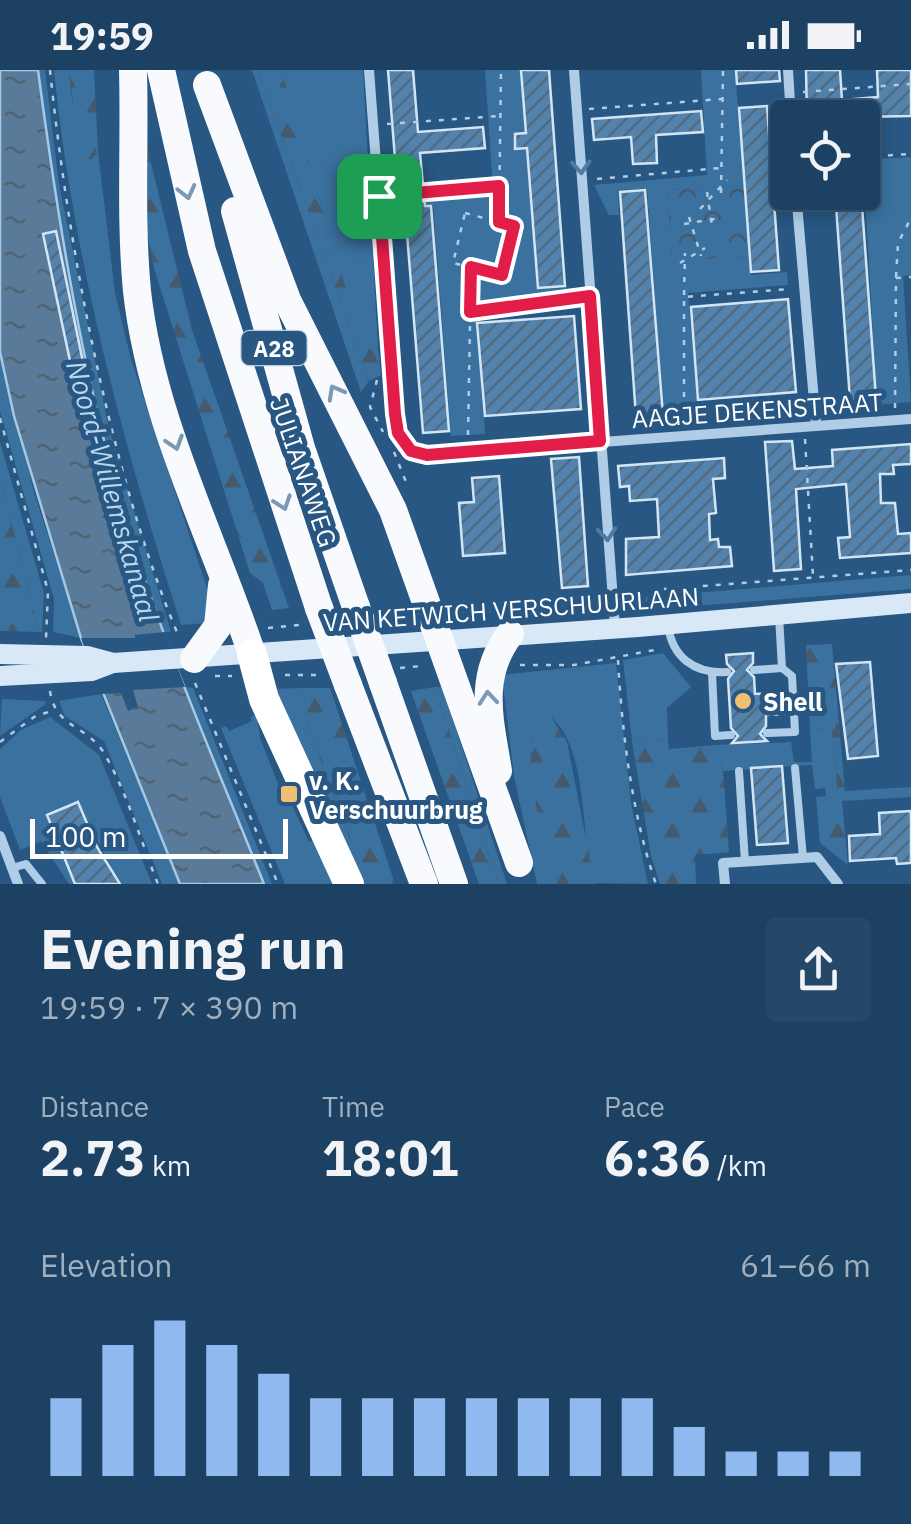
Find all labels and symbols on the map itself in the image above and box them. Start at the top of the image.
pin [337,154,422,239]
one-way arrow [570,160,591,176]
one-way arrow [175,183,196,200]
road number: A28 [242,331,306,365]
water label: Noord-Willemskanaal [58,356,168,627]
one-way arrow [327,385,347,403]
street label: AAGJE DEKENSTRAAT [630,385,884,435]
street label: JULIANAWEG [263,393,345,551]
one-way arrow [163,434,183,451]
one-way arrow [271,493,292,510]
one-way arrow [596,527,618,543]
street label: VAN KETWICH VERSCHUURLAAN [322,579,700,639]
place label: Shell [763,685,823,718]
one-way arrow [478,690,500,706]
marker: Shell [732,690,754,712]
place label: v. K. Verschuurbrug [309,764,483,826]
marker: v. K. Verschuurbrug [278,783,300,805]
scale bar [30,814,288,858]

